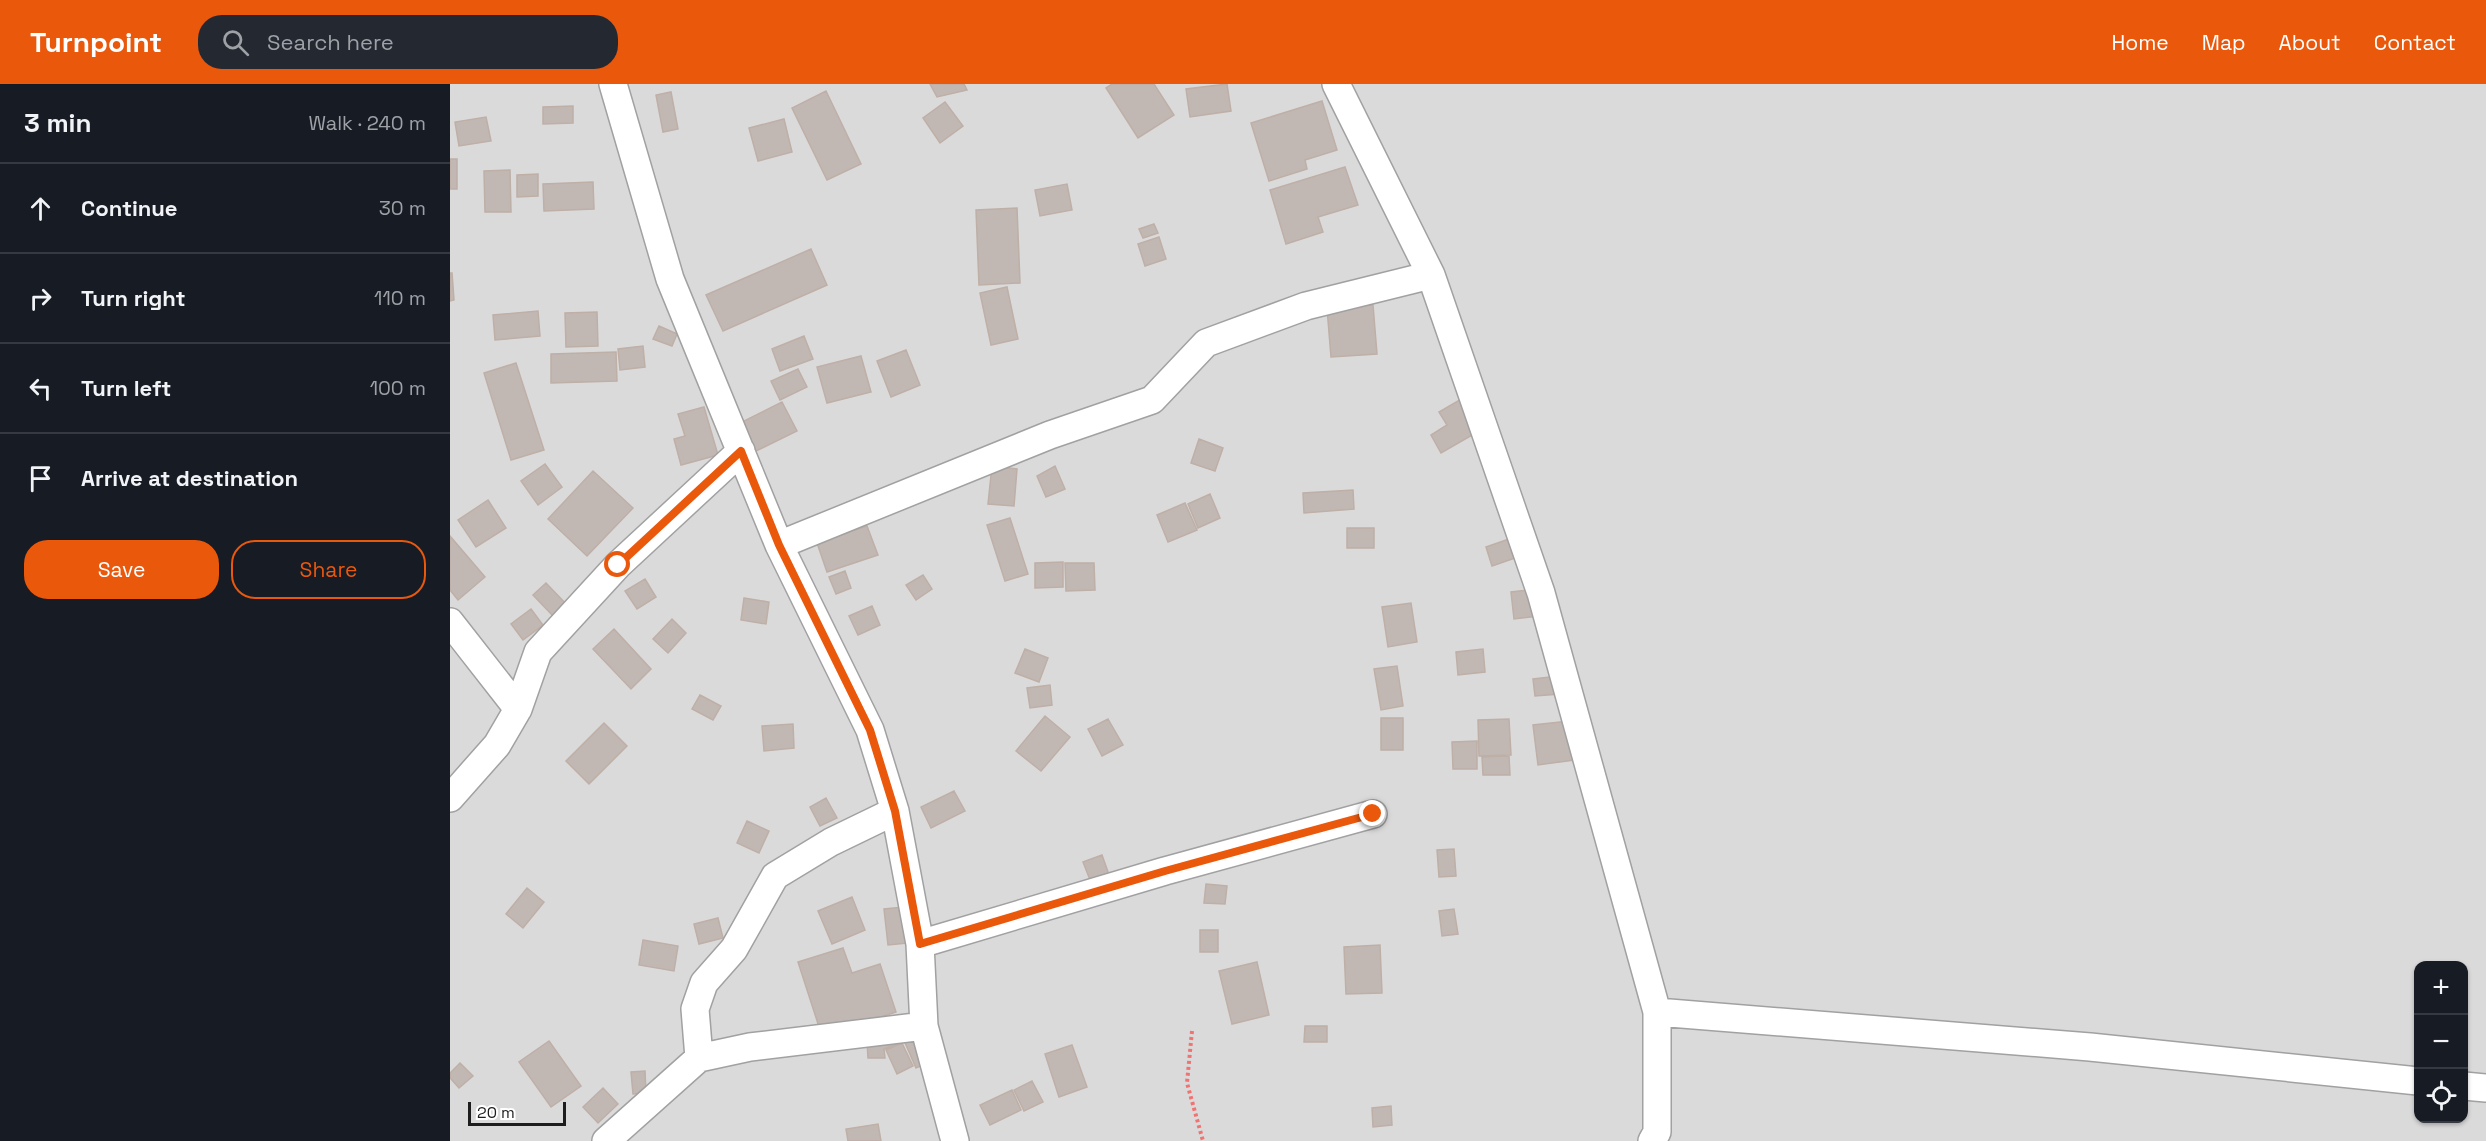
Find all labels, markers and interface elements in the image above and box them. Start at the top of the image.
search box [198,15,618,69]
text: Turnpoint [30,24,162,60]
icon: search [219,26,252,59]
text: Search here [267,28,394,56]
text: Home [2111,29,2169,56]
text: Map [2202,29,2246,56]
text: About [2279,29,2341,56]
text: Contact [2374,29,2456,56]
text: 3 min [24,106,92,140]
text: Walk · 240 m [308,110,426,136]
icon: ahead [24,192,57,225]
text: Continue [81,194,177,222]
text: 30 m [379,195,426,221]
icon: right [24,282,57,315]
text: Turn right [81,284,186,312]
text: 110 m [374,285,426,311]
icon: left [24,372,57,405]
text: Turn left [81,374,171,402]
text: 100 m [370,375,426,401]
icon: arrive [24,462,57,495]
text: Arrive at destination [81,464,298,492]
button: Save [24,540,219,599]
button: Share [231,540,426,599]
route start [604,551,630,577]
route end [1359,800,1385,826]
map controls [2414,961,2468,1123]
button: + [2414,961,2468,1015]
button: − [2414,1015,2468,1069]
button: locate [2414,1069,2468,1123]
scale bar [468,1099,566,1126]
text: 20 m [477,1102,515,1123]

